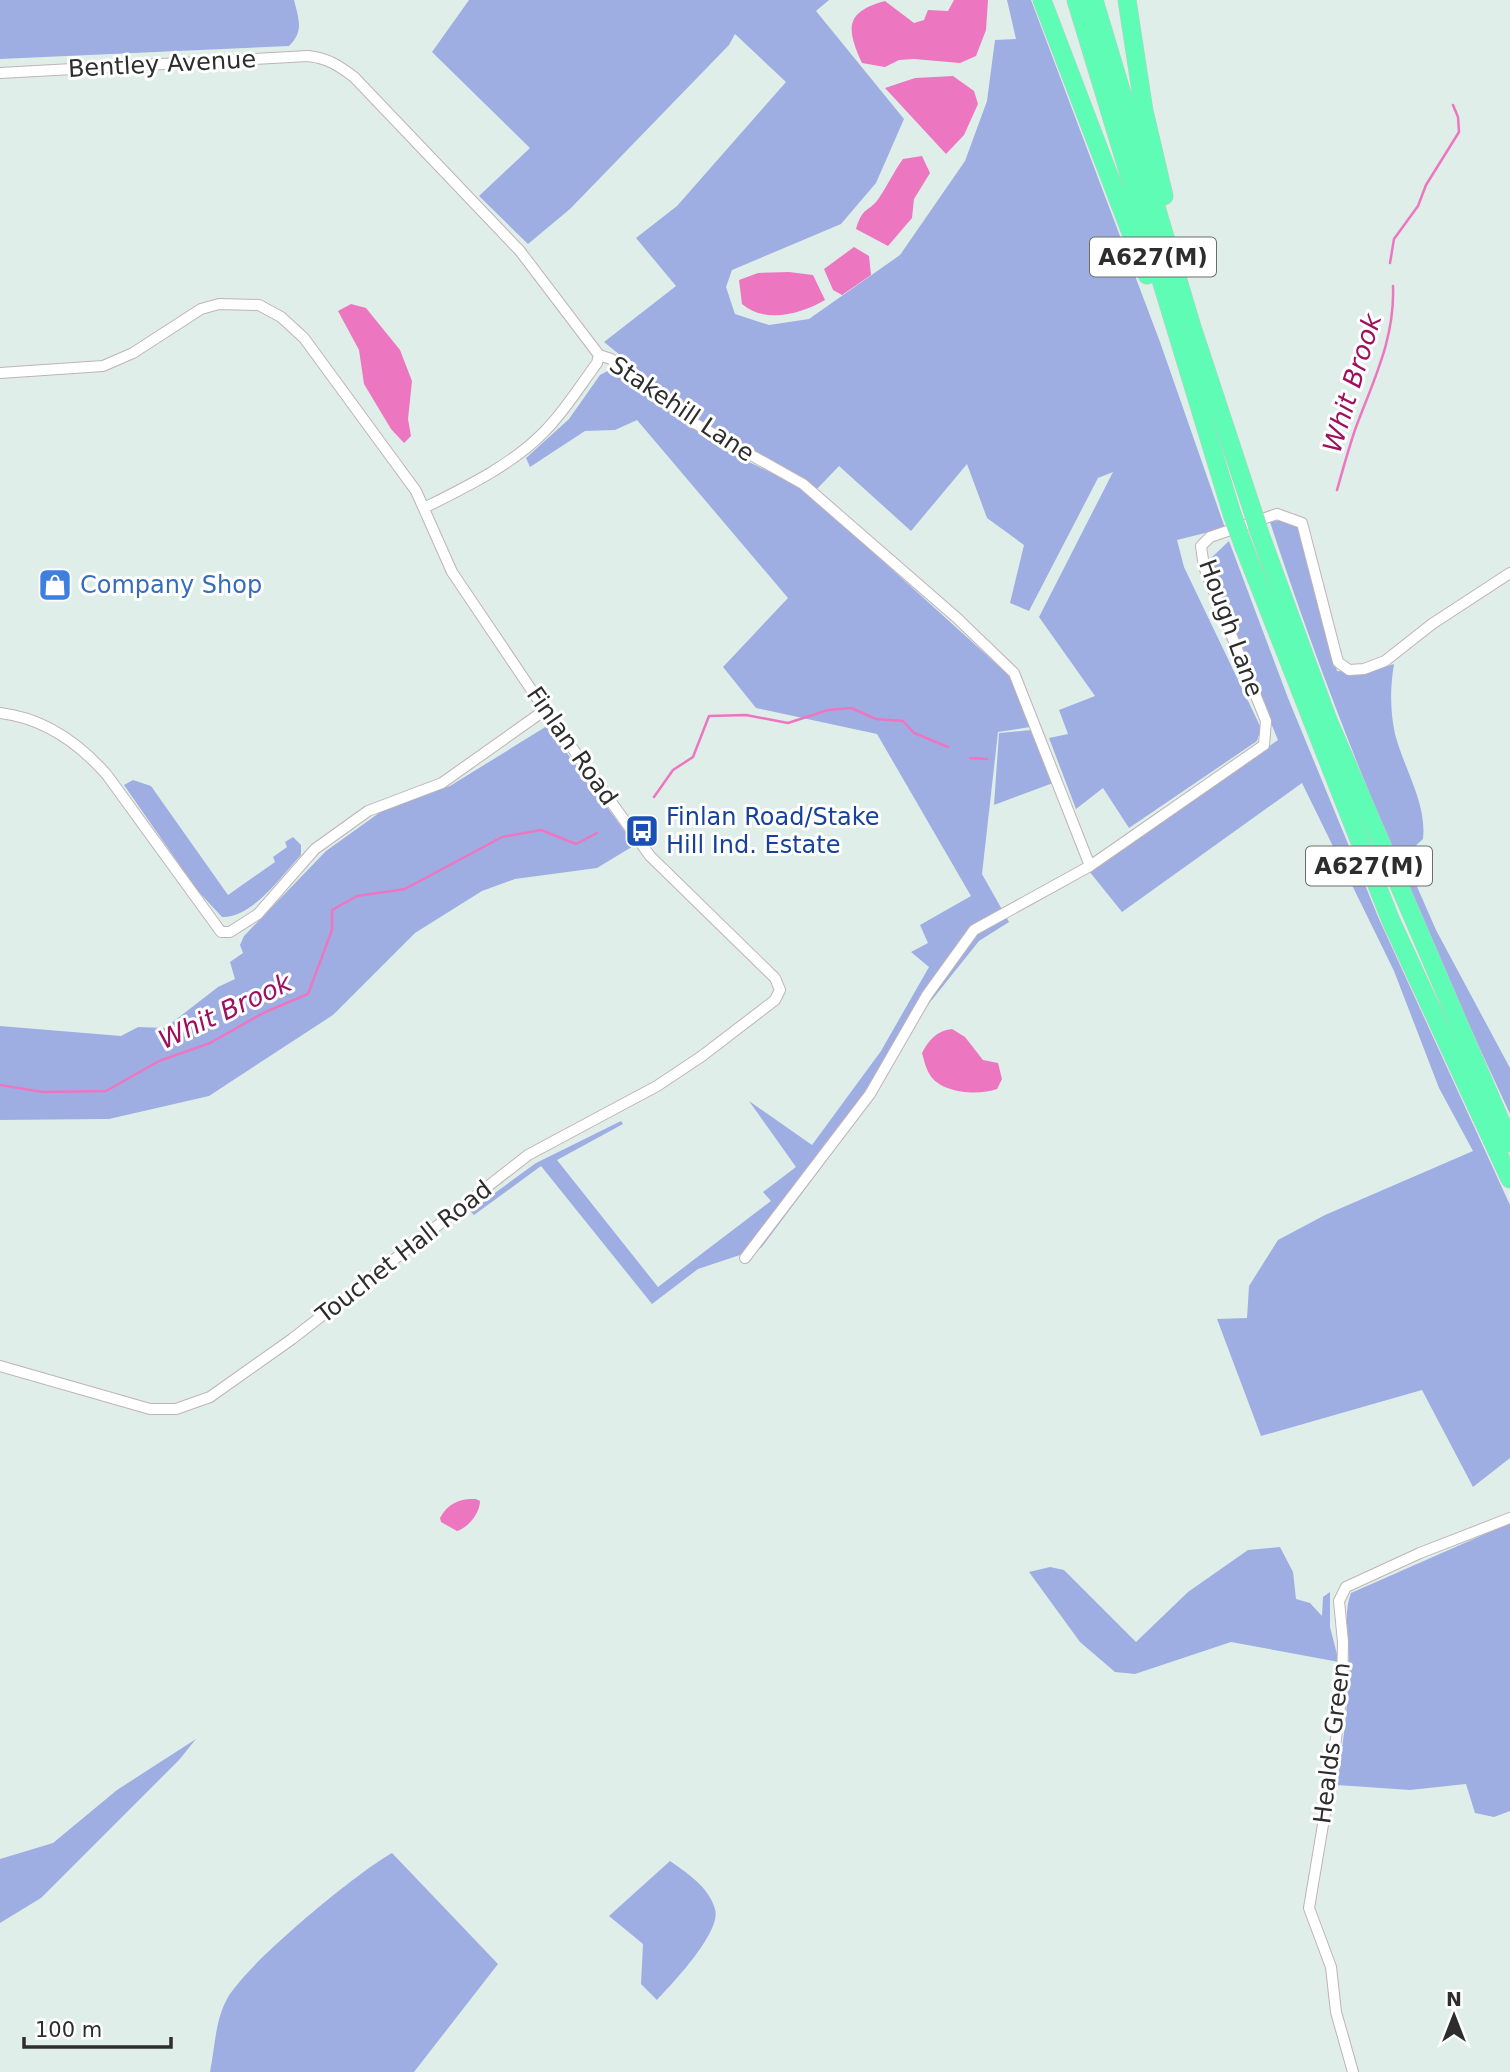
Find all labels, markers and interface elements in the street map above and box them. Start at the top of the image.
street label: Bentley Avenue [67,45,257,83]
road number: A627(M) [1090,238,1216,276]
water label: Whit Brook [1317,309,1388,456]
street label: Stakehill Lane [605,350,759,468]
street label: Hough Lane [1193,556,1269,700]
shop icon: Company Shop [36,566,74,604]
place label: Company Shop [80,571,262,599]
street label: Finlan Road [521,681,623,811]
place label: Finlan Road/Stake Hill Ind. Estate [666,803,880,859]
bus stop icon: Finlan Road/Stake Hill Ind. Estate [623,812,661,850]
road number: A627(M) [1306,846,1432,886]
water label: Whit Brook [154,967,297,1055]
street label: Touchet Hall Road [310,1175,497,1330]
street label: Healds Green [1308,1661,1356,1825]
north arrow [1419,1981,1489,2051]
text: N [1446,1988,1462,2010]
scale bar [24,2006,172,2050]
text: 100 m [35,2018,102,2042]

